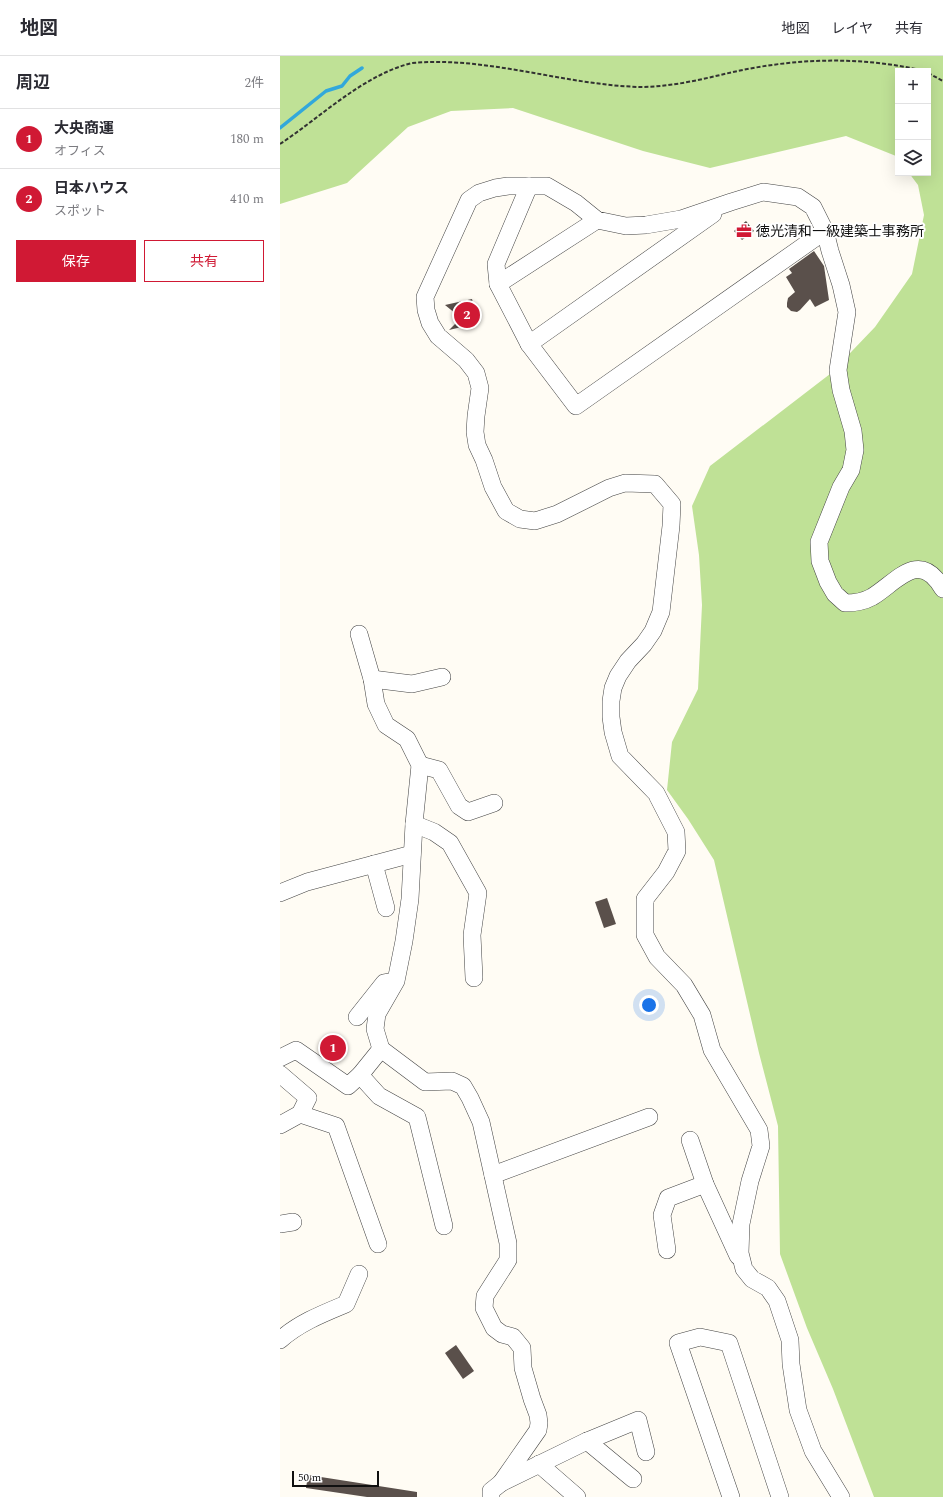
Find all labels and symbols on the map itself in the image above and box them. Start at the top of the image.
place label: 徳光清和一級建築士事務所 [756,221,924,242]
office icon: 徳光清和一級建築士事務所 [735,222,753,240]
pin: 2 [454,300,480,330]
your location [639,995,659,1015]
pin: 1 [320,1033,346,1063]
scale bar [292,1469,379,1488]

